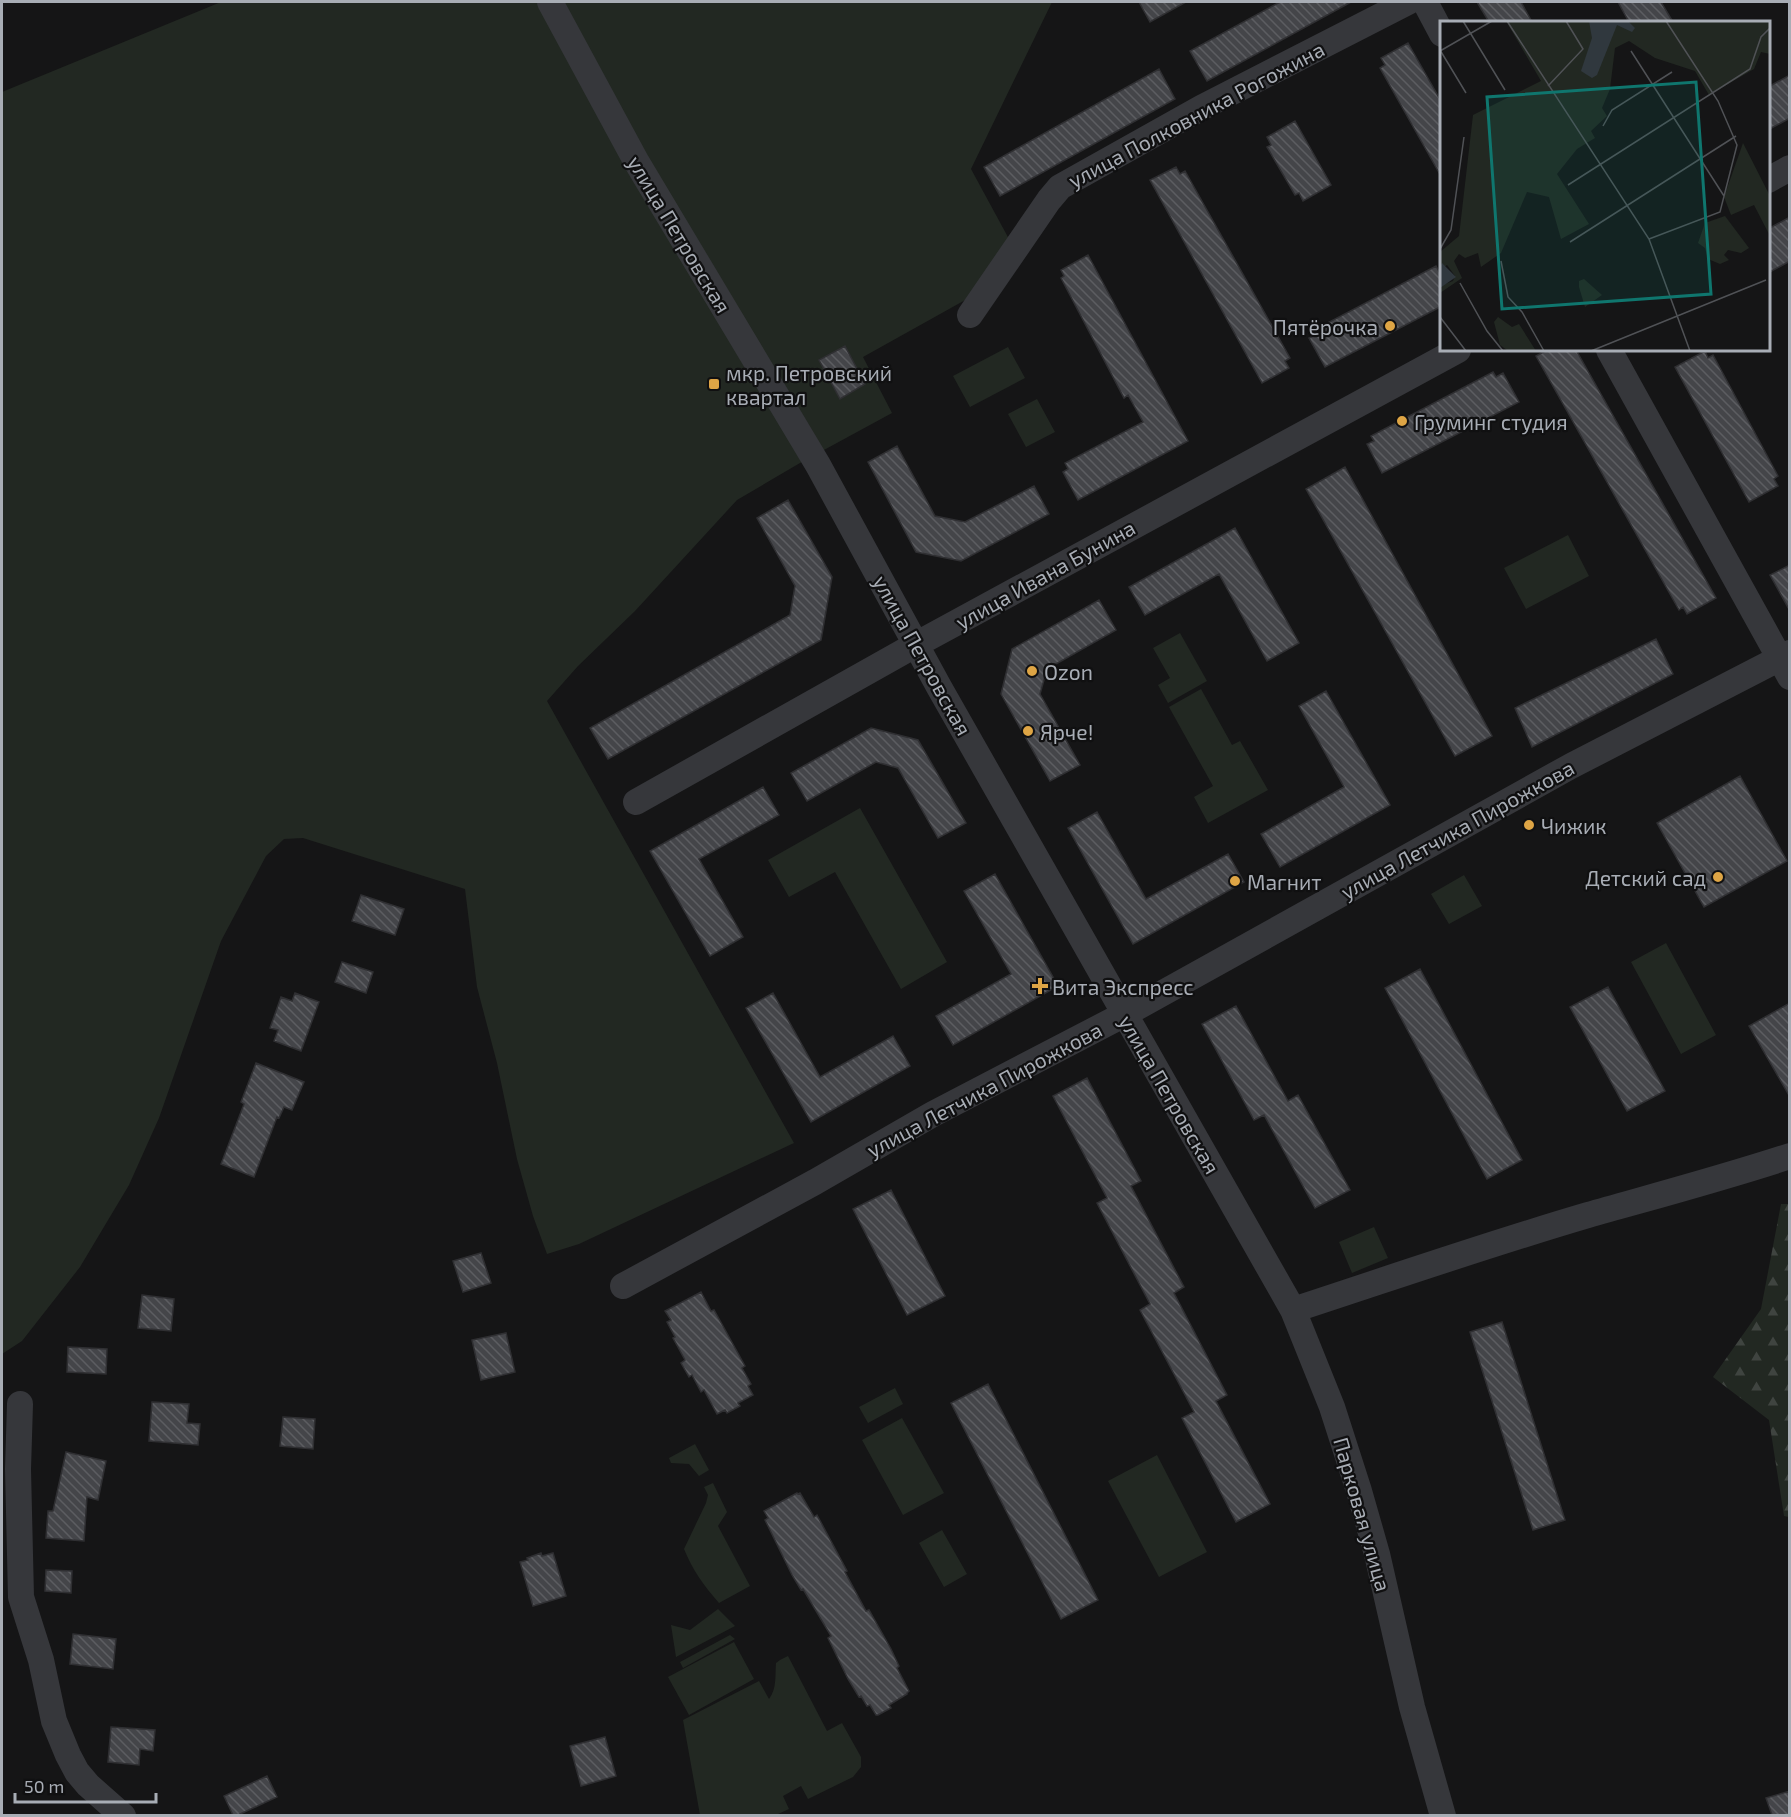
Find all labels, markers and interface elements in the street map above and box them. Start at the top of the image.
inset map [1440,21,1770,351]
street label: улица Полковника Рогожина [1064,36,1329,193]
street label: улица Петровская [622,151,737,318]
place label: Пятёрочка [1273,314,1378,339]
marker: Пятёрочка [1383,319,1397,333]
place label: мкр. Петровский квартал [726,360,892,409]
marker: мкр. Петровский квартал [707,377,721,391]
place label: Груминг студия [1414,409,1568,435]
marker: Груминг студия [1395,414,1409,428]
street label: улица Ивана Бунина [951,514,1140,635]
street label: улица Петровская [868,571,977,740]
place label: Ozon [1044,659,1093,684]
marker: Ozon [1025,664,1039,678]
place label: Ярче! [1040,719,1093,744]
marker: Ярче! [1021,724,1035,738]
street label: улица Летчика Пирожкова [1336,754,1578,905]
place label: Чижик [1541,813,1607,838]
marker: Чижик [1522,818,1536,832]
place label: Детский сад [1585,865,1706,890]
place label: Магнит [1247,869,1322,894]
marker: Детский сад [1711,870,1725,884]
marker: Магнит [1228,874,1242,888]
place label: Вита Экспресс [1052,974,1194,999]
marker: Вита Экспресс [1033,979,1047,993]
street label: улица Петровская [1114,1010,1226,1178]
street label: улица Летчика Пирожкова [862,1016,1106,1163]
street label: Парковая улица [1328,1434,1397,1594]
scale bar [15,1766,156,1804]
text: 50 m [24,1775,64,1797]

